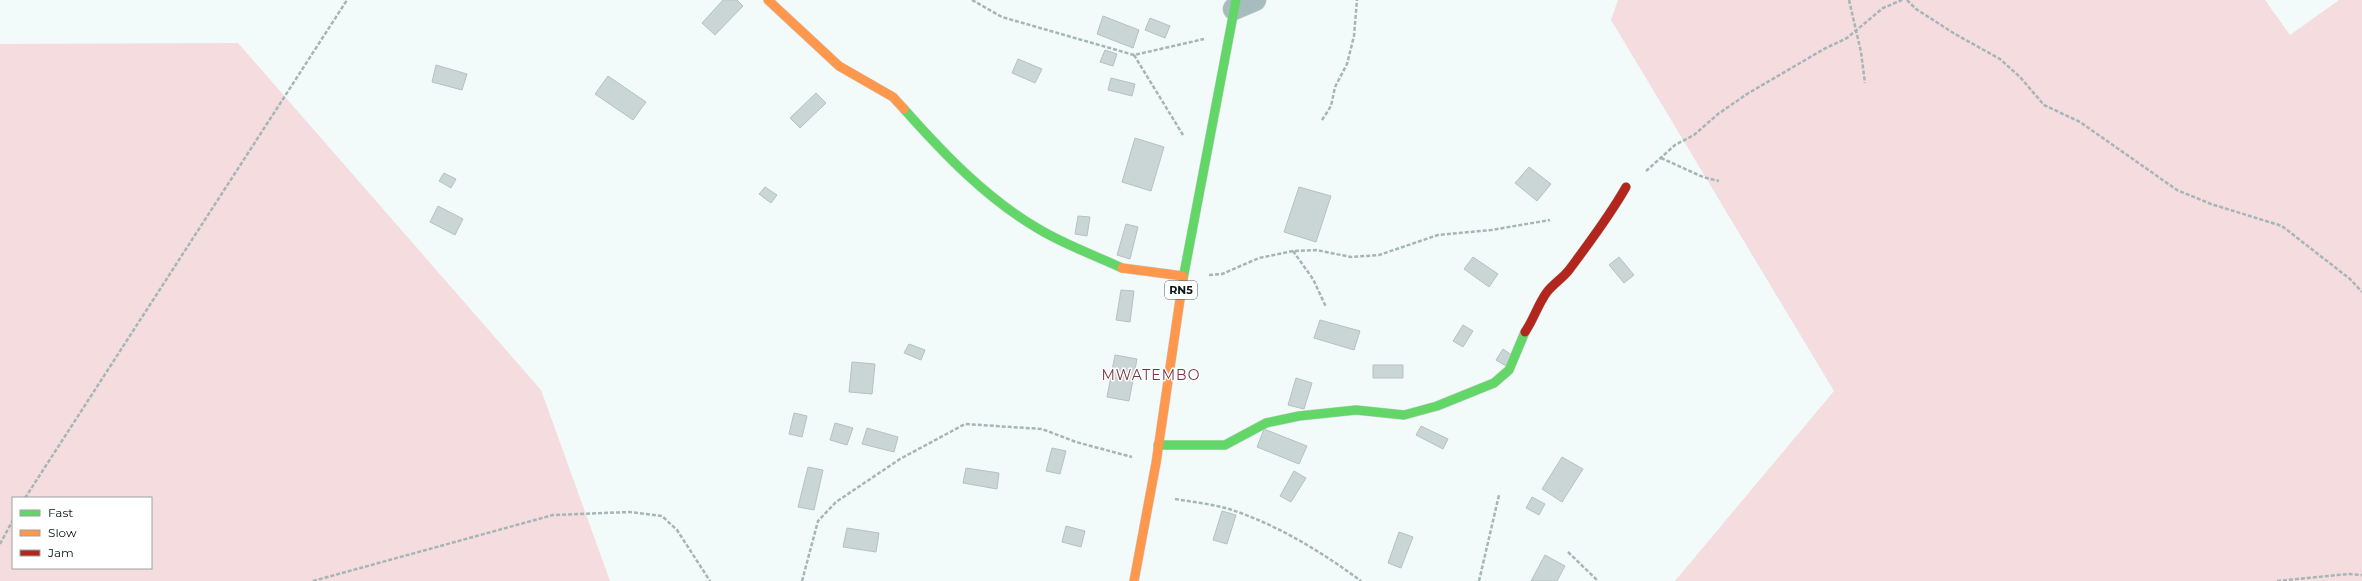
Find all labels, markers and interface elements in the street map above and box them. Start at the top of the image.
road number: RN5 [1165,281,1197,299]
district label: MWATEMBO [1102,366,1200,384]
legend [12,497,152,569]
text: Fast [48,505,73,520]
text: Slow [48,525,77,540]
text: Jam [47,545,74,560]

